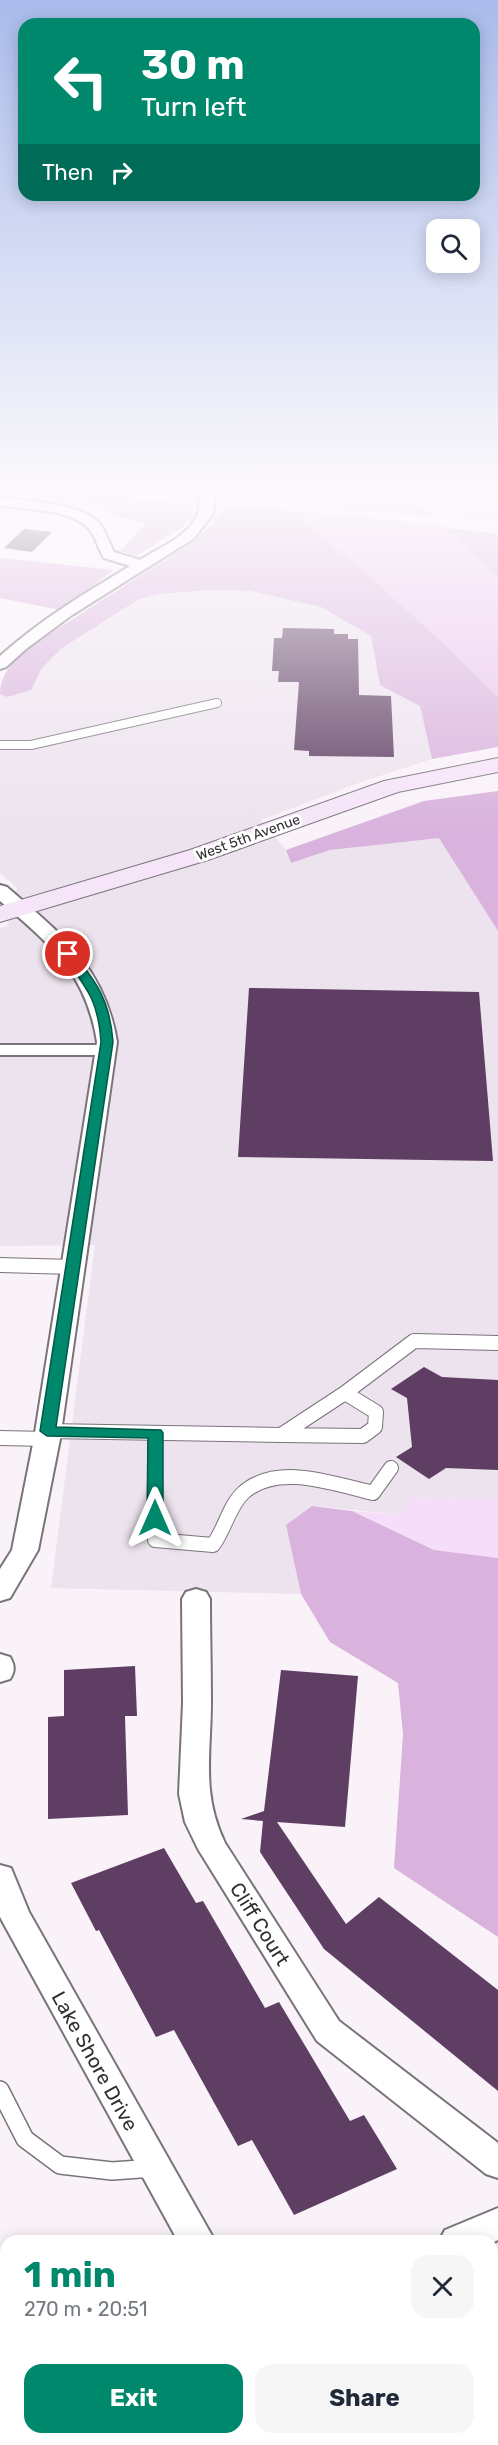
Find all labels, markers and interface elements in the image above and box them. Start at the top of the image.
text: 30 m [141,40,245,90]
icon: left [42,42,120,120]
text: Turn left [141,91,246,123]
icon: right [105,156,138,189]
text: Then [42,159,93,186]
map controls [426,219,480,273]
button: search [426,219,480,273]
street label: West 5th Avenue [194,811,303,864]
pin [42,928,93,979]
icon: arrive [51,937,84,970]
position arrow [123,1486,187,1550]
street label: Cliff Court [225,1878,295,1970]
street label: Lake Shore Drive [47,1987,143,2135]
text: 1 min [24,2253,116,2296]
button: close [411,2255,474,2318]
text: 270 m · 20:51 [24,2297,147,2321]
button: Exit [24,2364,243,2433]
button: Share [255,2364,474,2433]

